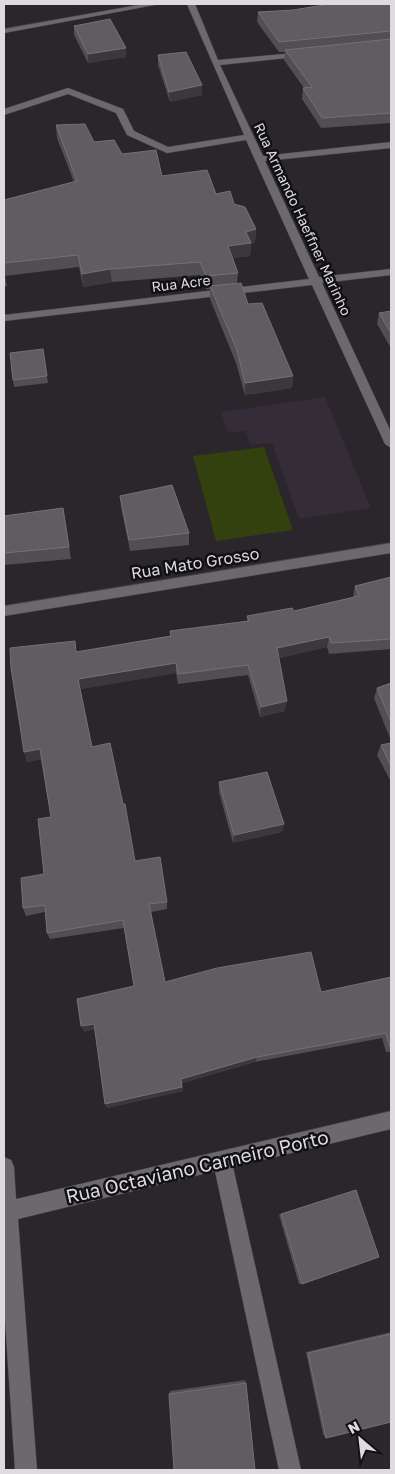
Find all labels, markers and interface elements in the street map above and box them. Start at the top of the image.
street label: Rua Armando Haeffner Marinho [251,120,355,318]
street label: Rua Acre [150,271,212,295]
street label: Rua Mato Grosso [130,543,260,583]
street label: Rua Octaviano Carneiro Porto [63,1125,331,1207]
north arrow [335,1414,385,1464]
text: N [345,1417,362,1437]

